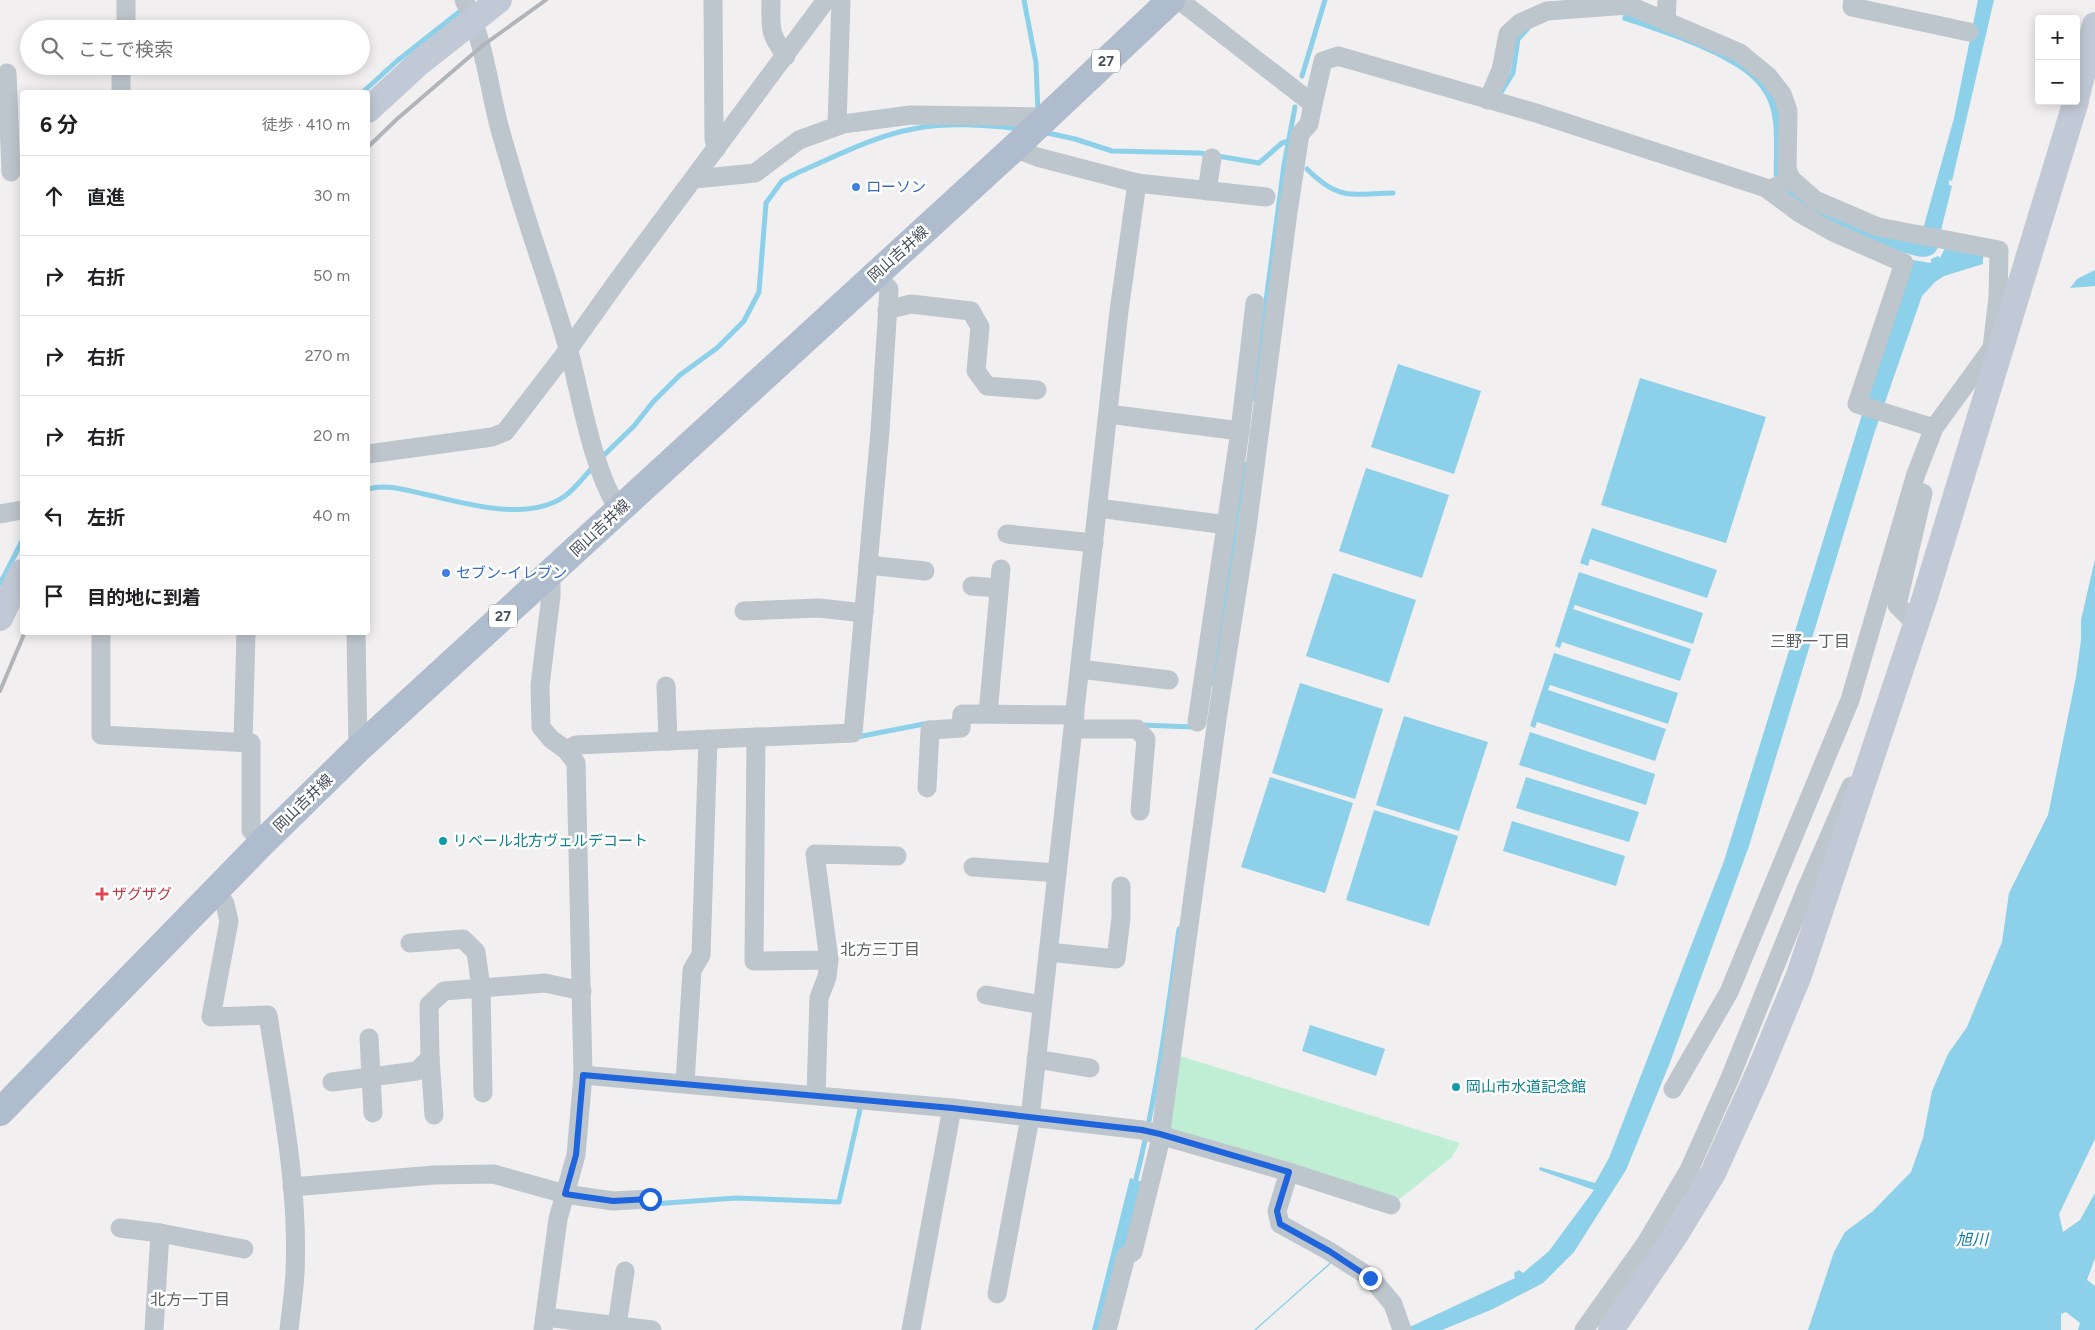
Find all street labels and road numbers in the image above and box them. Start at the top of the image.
road number: 27 [1092,49,1120,72]
street label: 岡山吉井線 [864,222,932,286]
street label: 岡山吉井線 [566,496,634,560]
road number: 27 [489,604,517,628]
street label: 岡山吉井線 [270,770,336,836]

